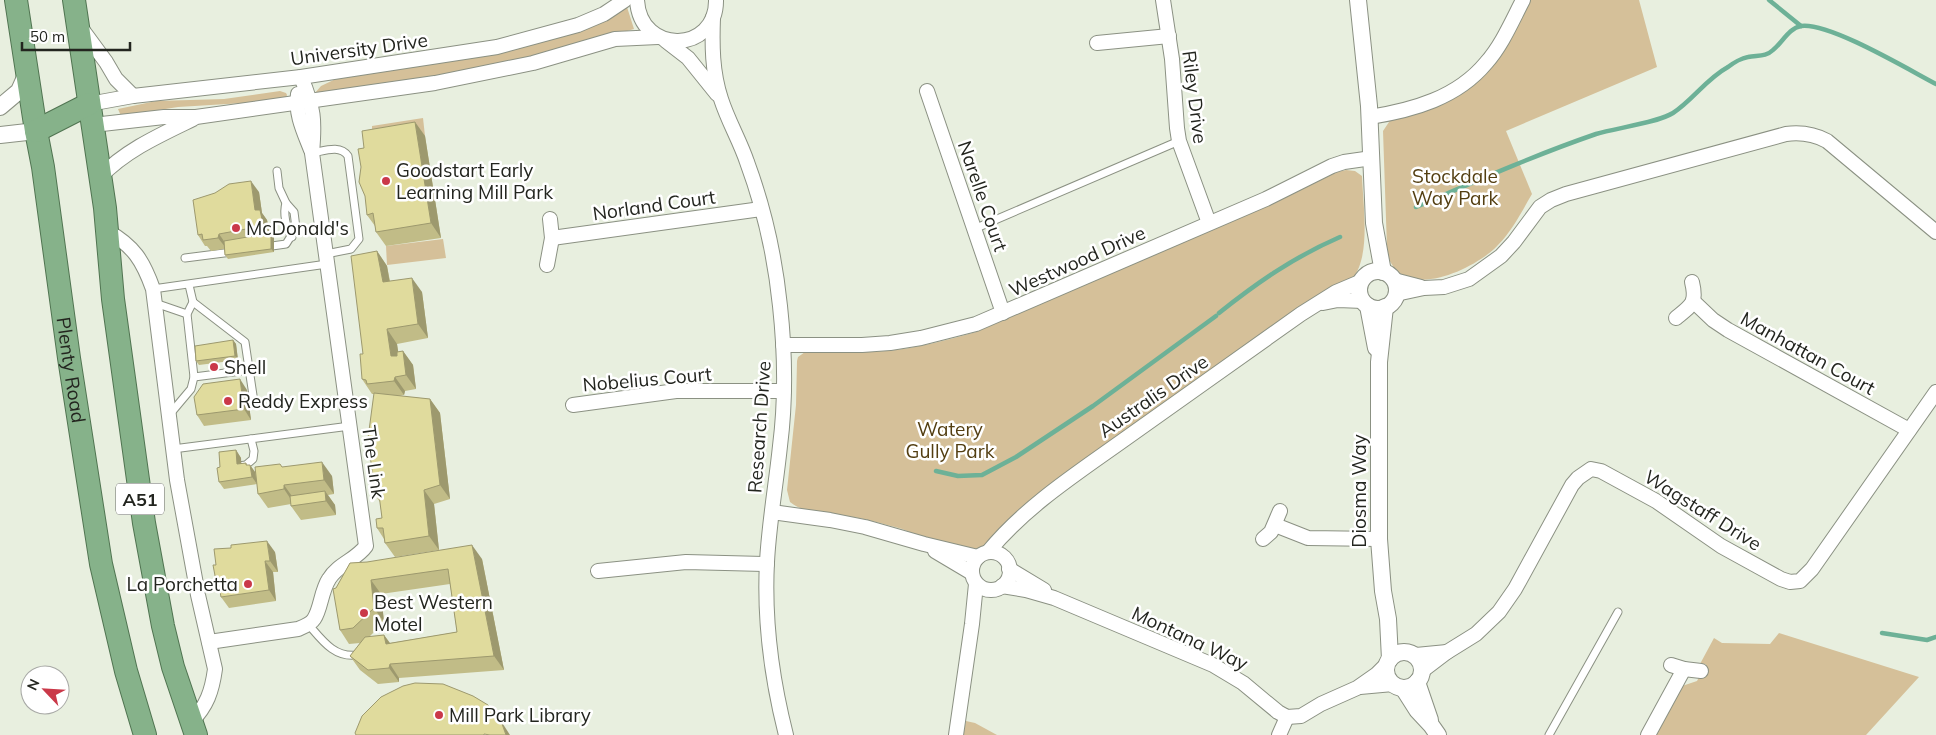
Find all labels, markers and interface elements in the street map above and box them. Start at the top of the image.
scale bar [22,20,130,52]
text: 50 m [30,27,65,46]
street label: University Drive [289,27,429,71]
street label: Riley Drive [1177,49,1213,145]
street label: Narelle Court [953,138,1013,255]
place label: Goodstart Early Learning Mill Park [396,158,553,204]
park label: Stockdale Way Park [1412,164,1498,210]
marker: Goodstart Early Learning Mill Park [380,175,392,187]
street label: Norland Court [591,184,717,225]
place label: McDonald's [246,216,349,240]
street label: Westwood Drive [1005,220,1149,302]
marker: McDonald's [230,222,242,234]
street label: Manhattan Court [1737,306,1880,400]
street label: Plenty Road [52,315,91,425]
street label: Australis Drive [1094,349,1212,443]
place label: Shell [224,355,266,379]
street label: Research Drive [742,360,776,494]
marker: Shell [208,361,220,373]
street label: Nobelius Court [582,361,713,397]
place label: Reddy Express [238,389,368,413]
marker: Reddy Express [222,395,234,407]
park label: Watery Gully Park [906,417,995,463]
street label: The Link [357,424,391,500]
street label: Diosma Way [1347,434,1371,548]
street label: Wagstaff Drive [1640,464,1766,556]
road number: A51 [116,484,164,514]
place label: La Porchetta [126,572,238,596]
marker: La Porchetta [242,578,254,590]
place label: Best Western Motel [374,590,493,636]
street label: Montana Way [1128,601,1252,675]
marker: Best Western Motel [358,607,370,619]
north arrow [20,665,70,715]
text: N [23,676,44,693]
place label: Mill Park Library [449,703,591,727]
marker: Mill Park Library [433,709,445,721]

